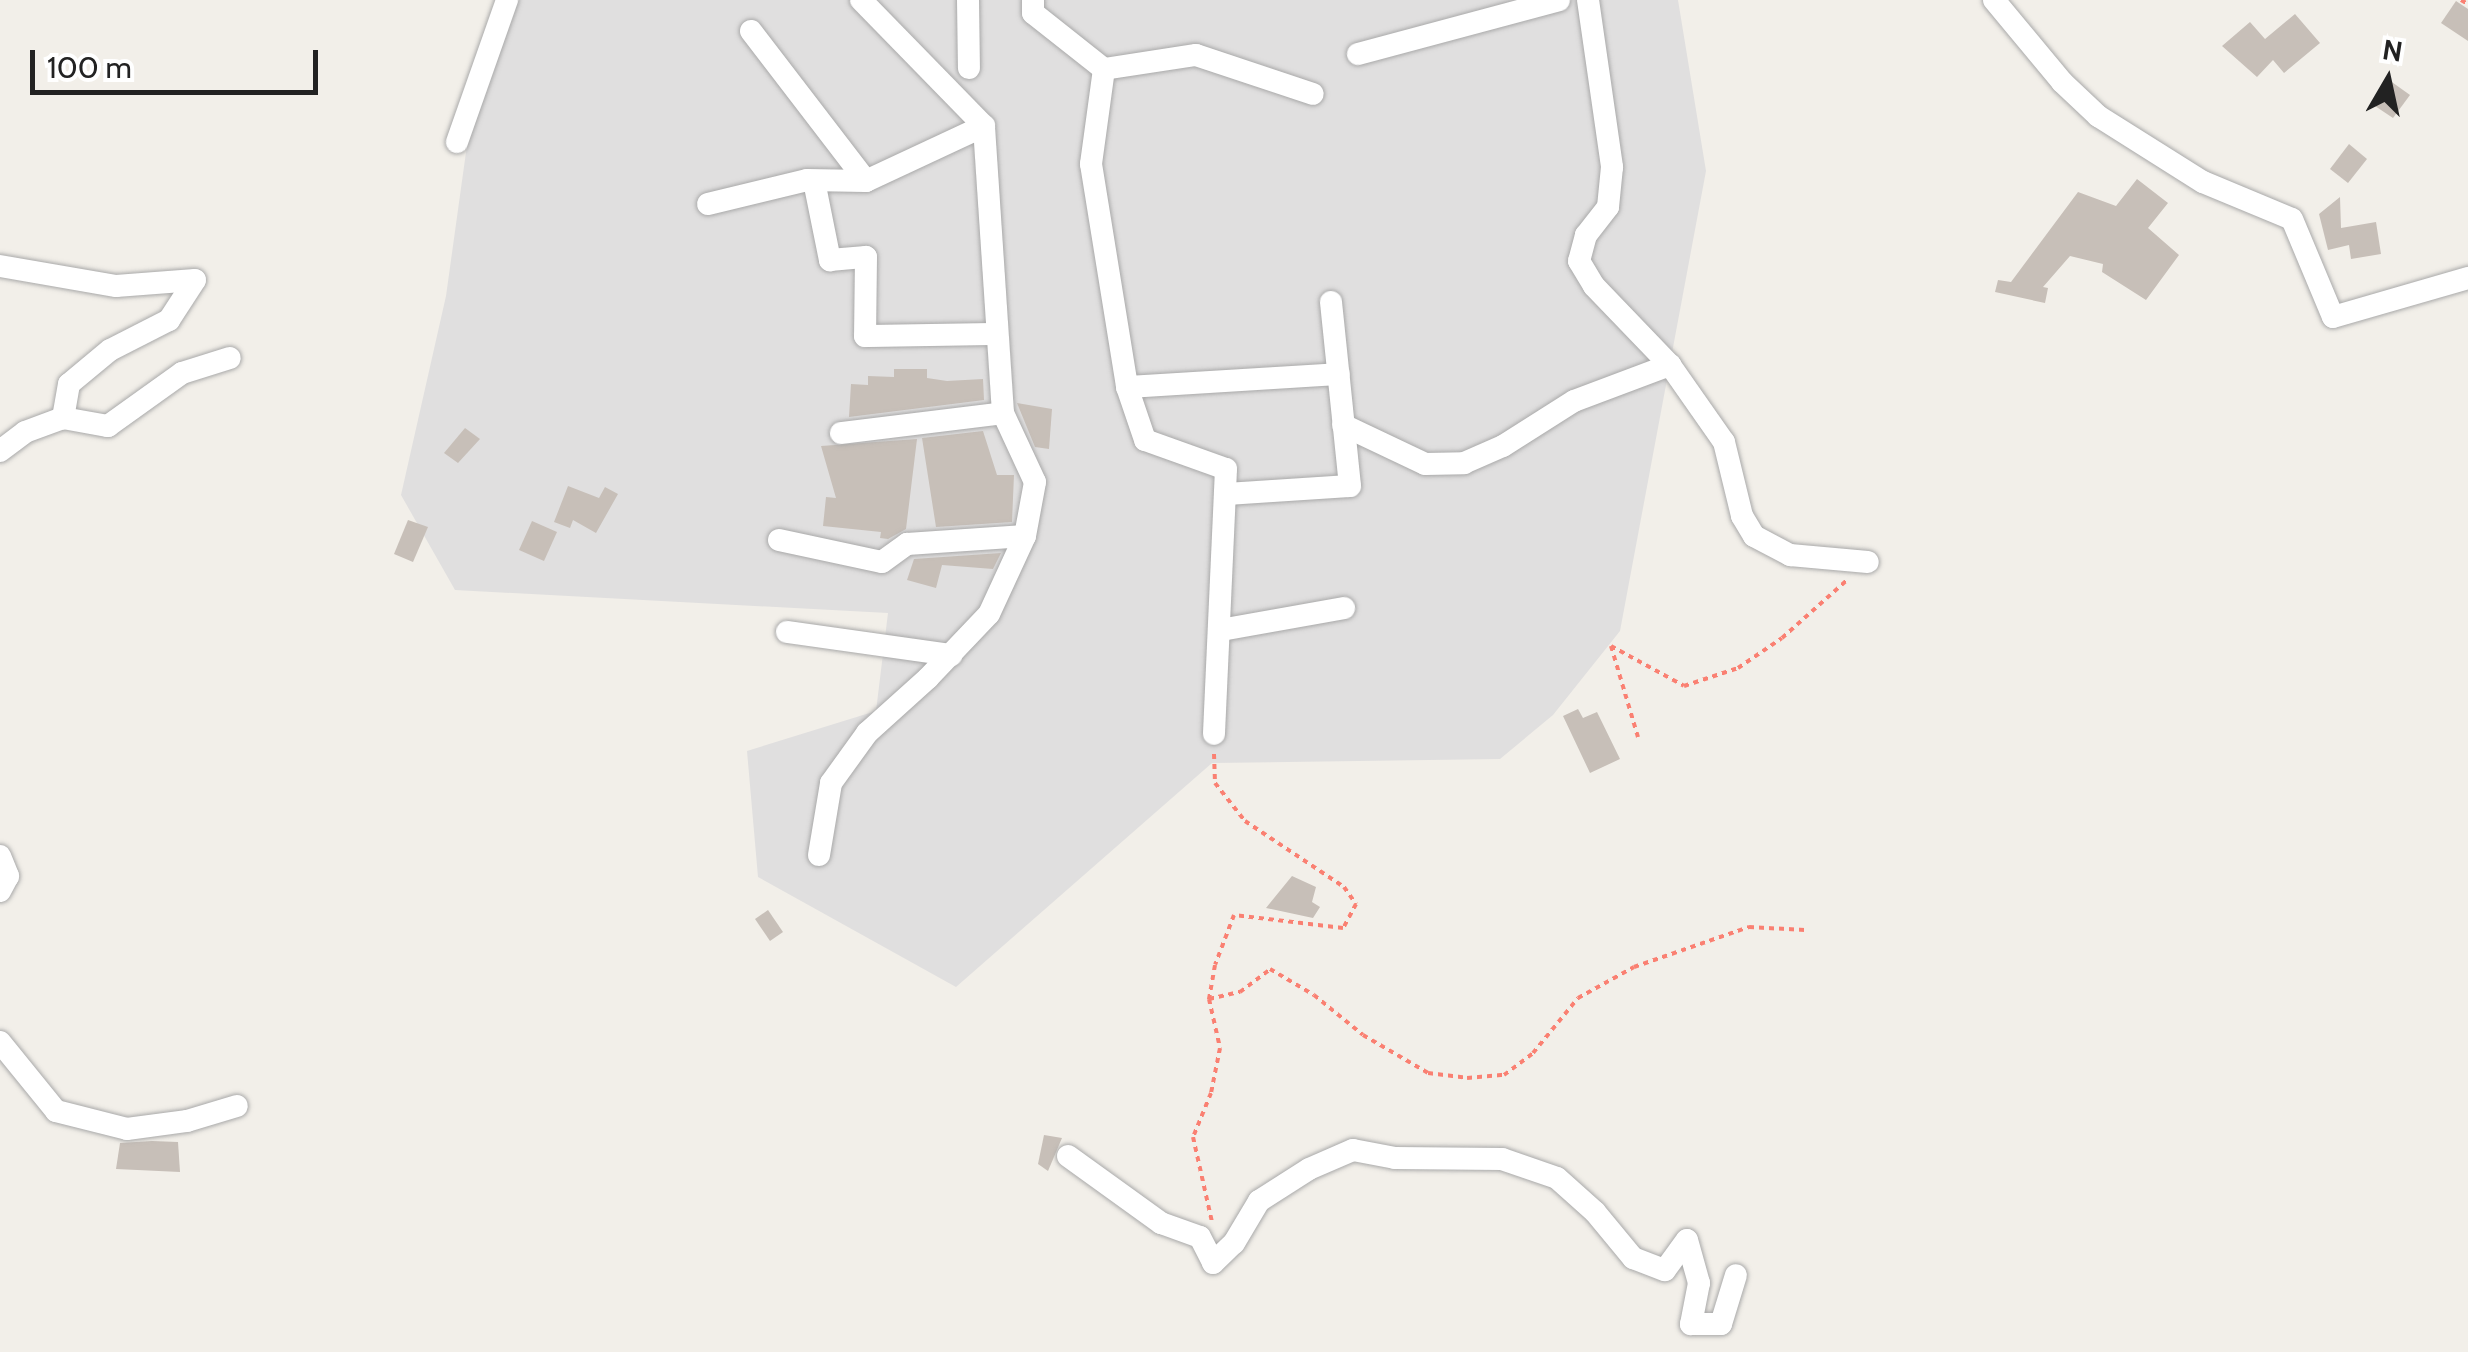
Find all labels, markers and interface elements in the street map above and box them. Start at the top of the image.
scale bar [35,30,322,92]
north arrow [2338,30,2438,130]
text: N [2380,32,2405,69]
text: 100 m [47,49,132,86]

